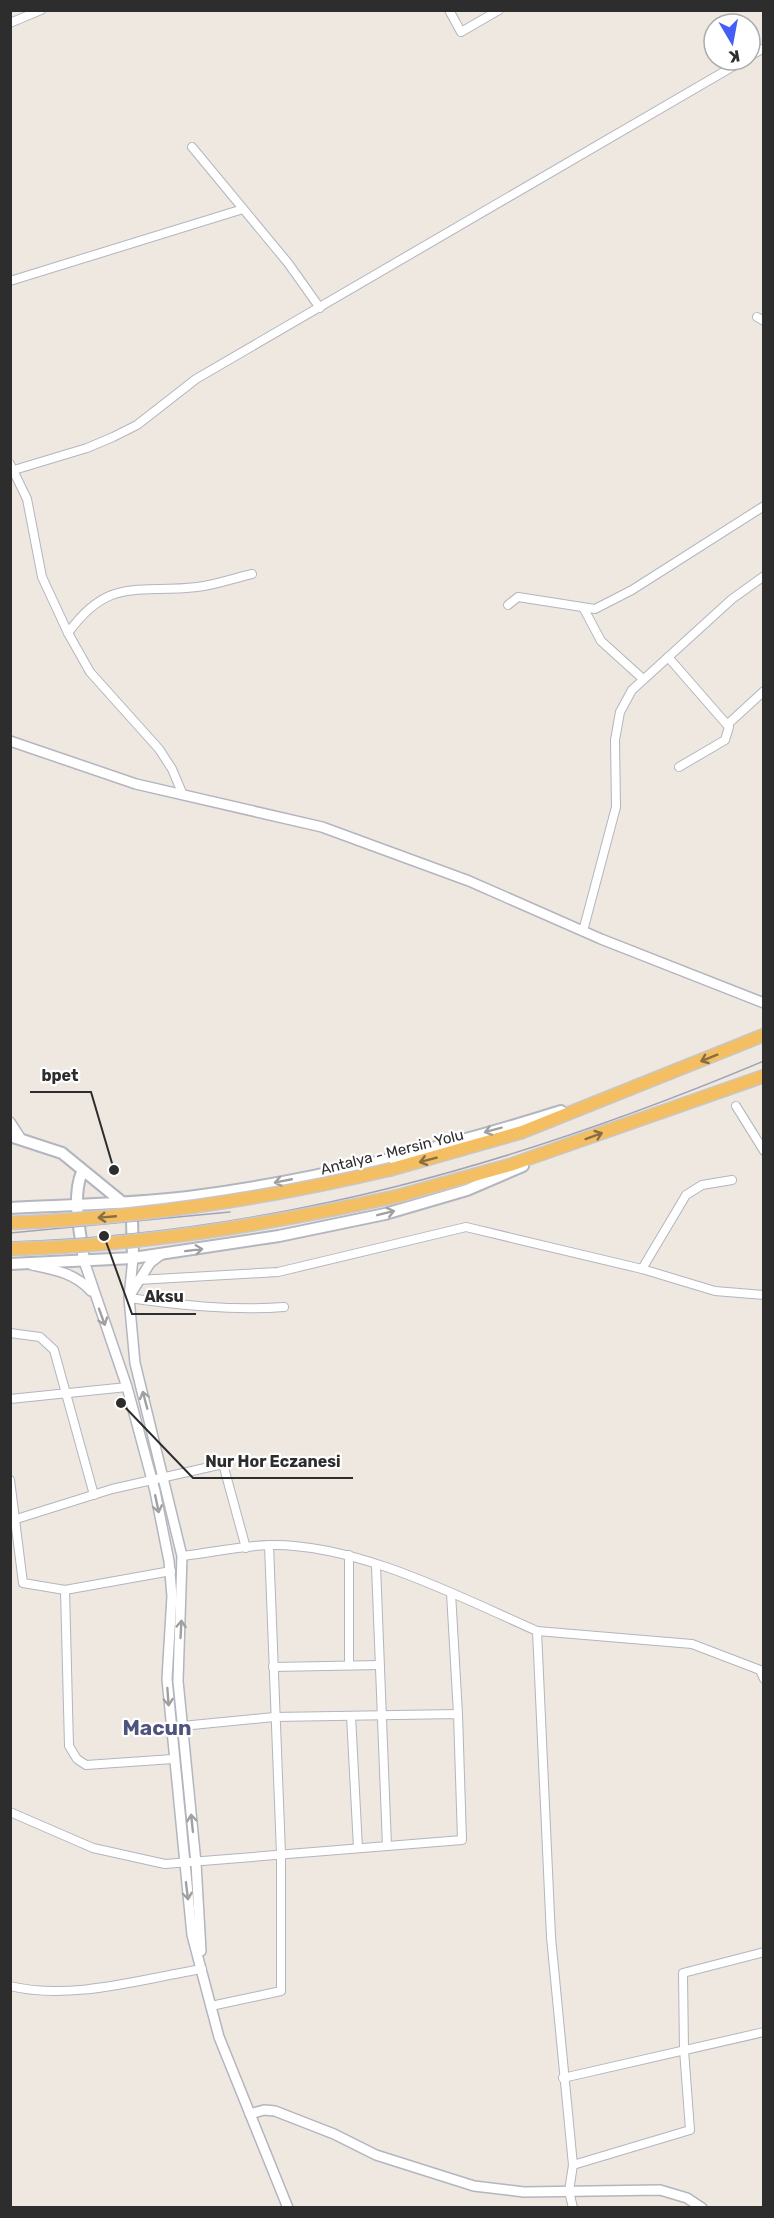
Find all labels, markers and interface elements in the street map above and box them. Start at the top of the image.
north arrow [702,12,762,72]
text: K [727,46,741,67]
one-way arrow [701,1053,719,1064]
callout: bpet [30,1058,91,1092]
text: bpet [41,1066,79,1085]
street label: Antalya - Mersin Yolu [318,1125,466,1179]
one-way arrow [484,1125,503,1137]
one-way arrow [585,1129,603,1140]
one-way arrow [419,1154,438,1166]
one-way arrow [274,1176,293,1187]
one-way arrow [376,1207,395,1219]
one-way arrow [97,1212,117,1223]
one-way arrow [184,1244,204,1255]
callout: Aksu [132,1280,196,1314]
text: Aksu [144,1287,184,1306]
one-way arrow [97,1307,108,1326]
one-way arrow [139,1391,150,1410]
callout: Nur Hor Eczanesi [193,1444,353,1478]
text: Nur Hor Eczanesi [205,1452,341,1471]
one-way arrow [152,1494,164,1513]
one-way arrow [175,1620,186,1640]
one-way arrow [163,1686,174,1706]
district label: Macun [122,1715,192,1740]
one-way arrow [186,1814,197,1834]
one-way arrow [182,1881,193,1900]

